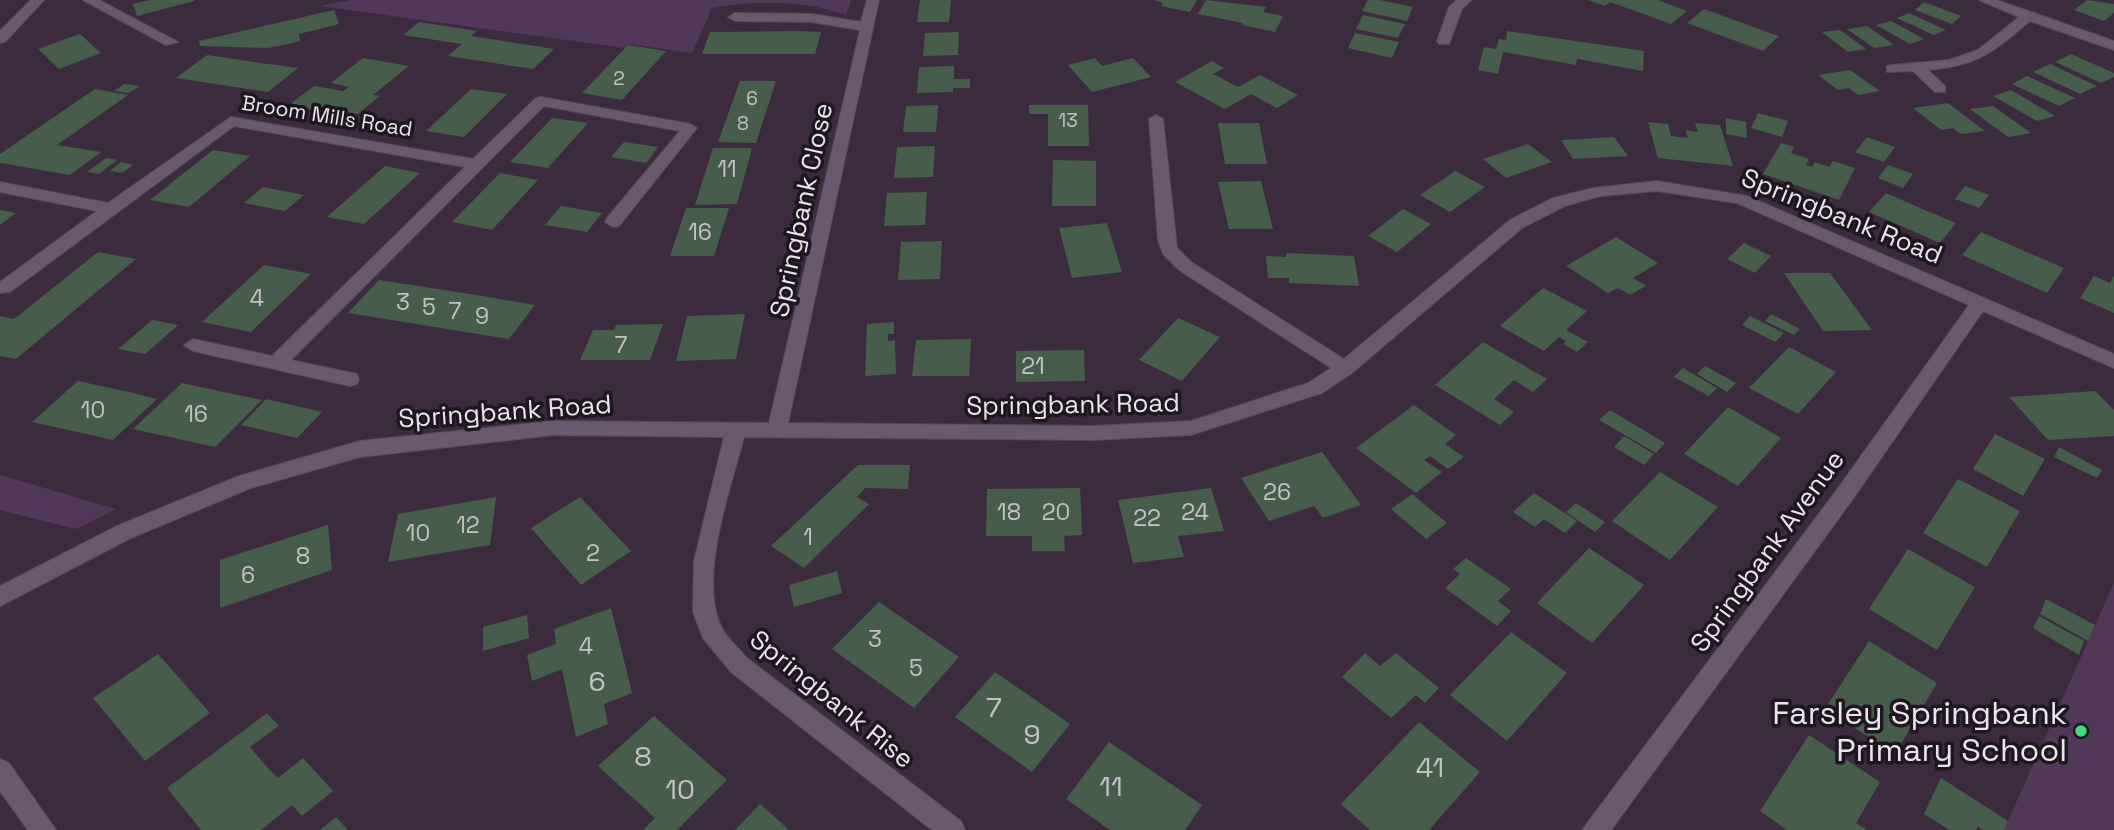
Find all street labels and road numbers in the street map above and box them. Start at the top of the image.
street label: Broom Mills Road [240,89,414,142]
street label: Springbank Close [762,100,840,320]
street label: Springbank Road [1737,160,1947,272]
street label: Springbank Road [966,385,1180,423]
street label: Springbank Road [397,387,613,435]
street label: Springbank Avenue [1682,443,1852,659]
street label: Springbank Rise [743,622,921,776]

